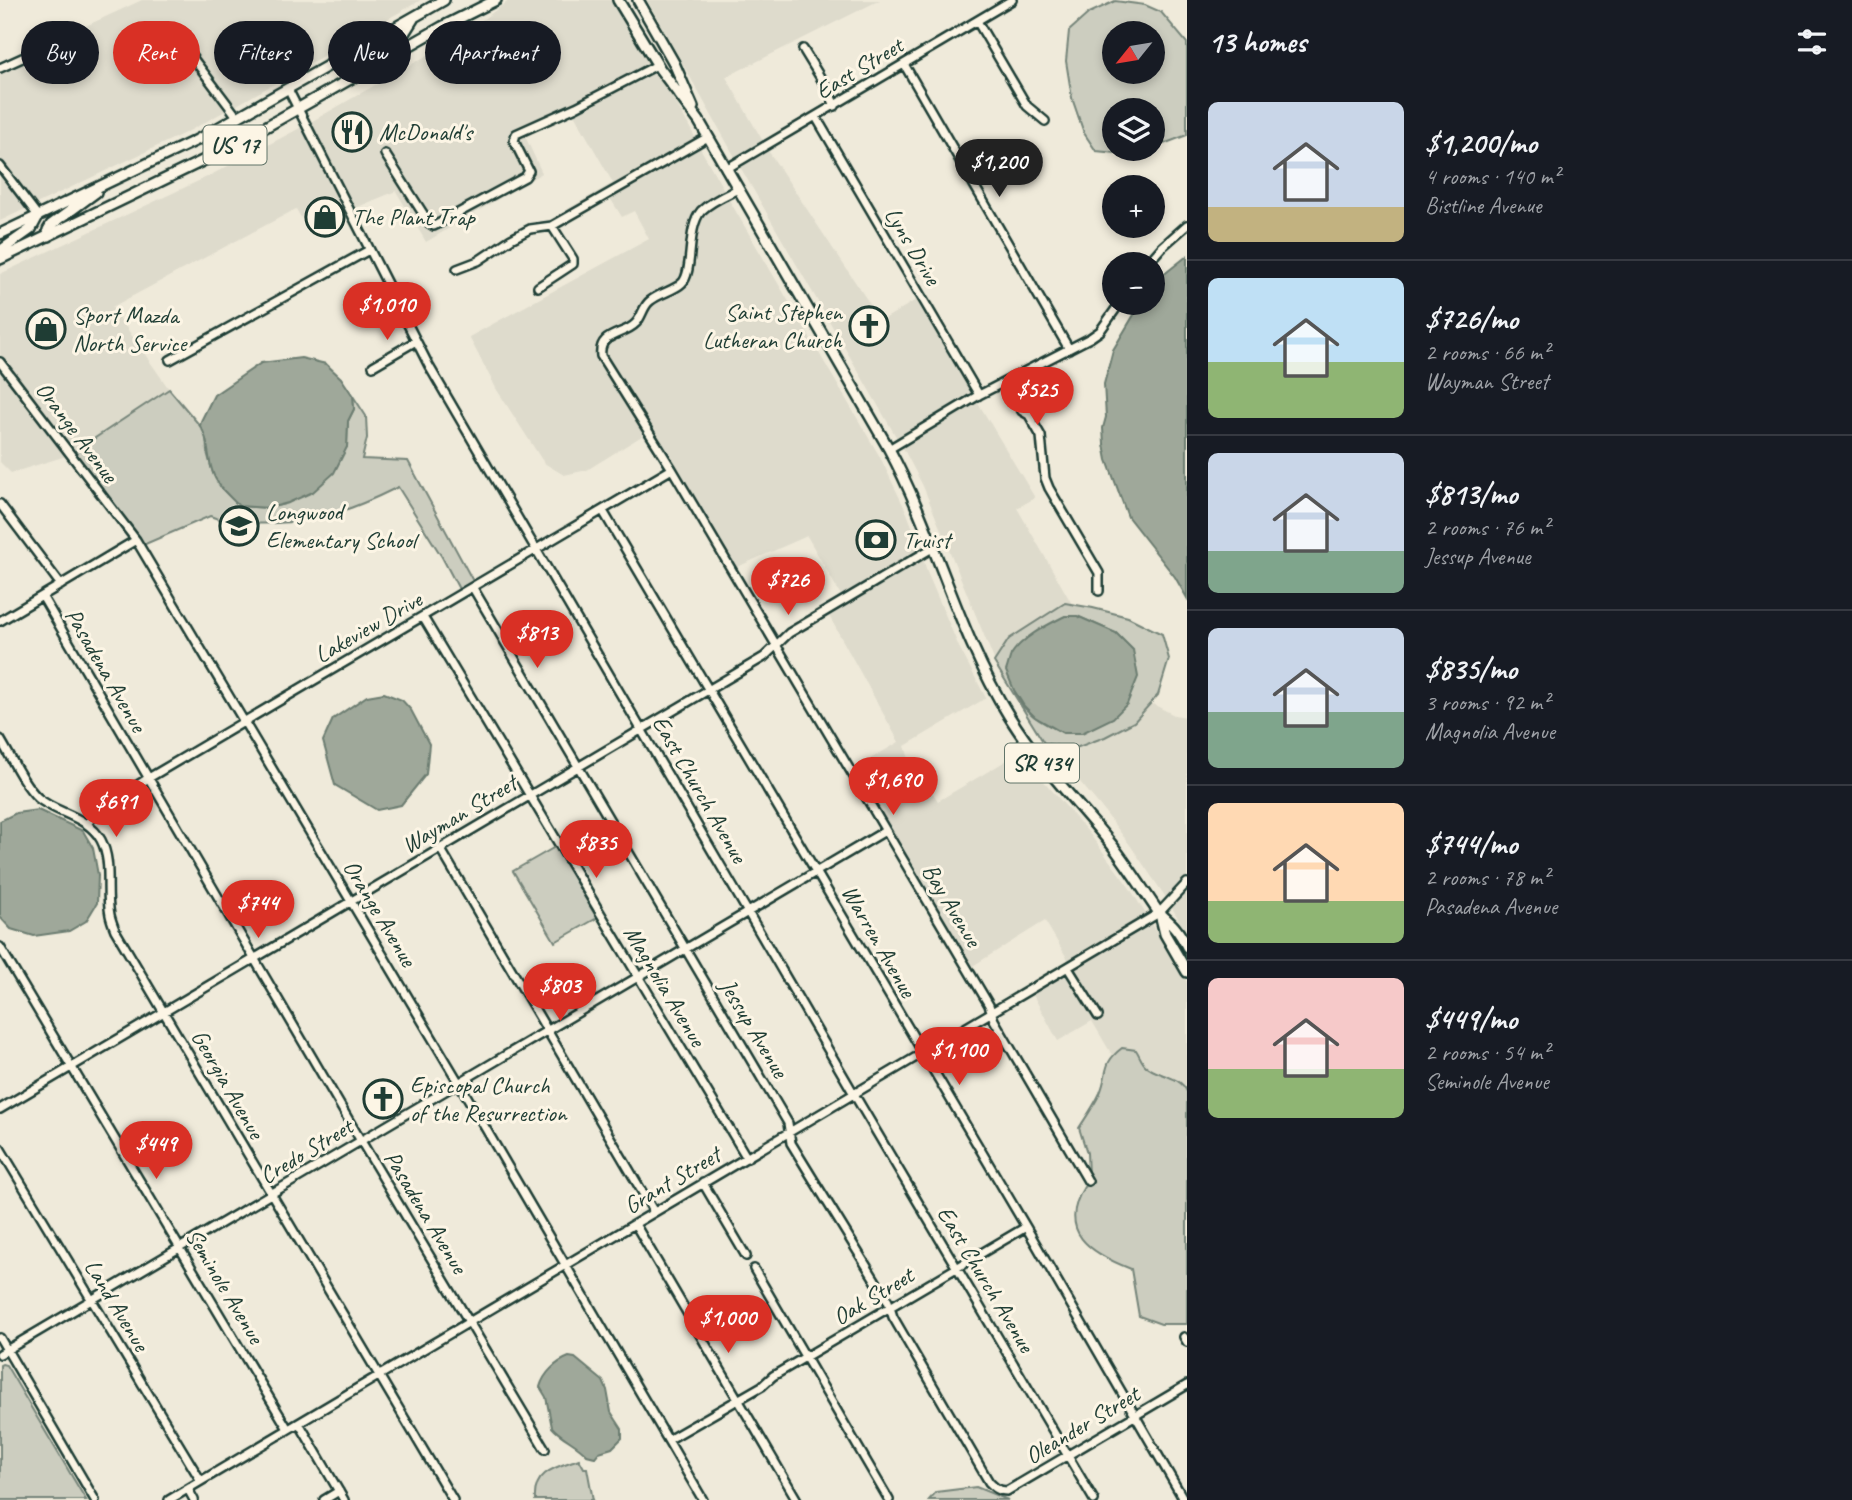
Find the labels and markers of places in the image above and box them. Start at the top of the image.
restaurant icon: McDonald's [331,111,373,153]
place label: McDonald's [379,117,475,147]
pin: $1,200 [942,140,1056,199]
shop icon: The Plant Trap [304,196,346,238]
place label: The Plant Trap [352,202,477,232]
pin: $1,010 [330,282,444,342]
place label: Saint Stephen Lutheran Church [703,297,843,355]
place label: Sport Mazda North Service [73,300,189,358]
church icon: Saint Stephen Lutheran Church [848,305,890,347]
shop icon: Sport Mazda North Service [25,308,67,350]
pin: $525 [996,368,1078,427]
place label: Longwood Elementary School [266,497,420,555]
school or university icon: Longwood Elementary School [218,505,260,547]
bank icon: Truist [855,519,897,561]
place label: Truist [903,525,953,555]
pin: $726 [747,558,829,617]
pin: $813 [496,610,578,670]
pin: $1,690 [836,758,950,817]
pin: $691 [75,780,157,839]
pin: $835 [555,820,637,880]
pin: $744 [217,880,299,940]
pin: $803 [519,964,601,1023]
pin: $1,100 [902,1028,1016,1087]
place label: Episcopal Church of the Resurrection [410,1070,568,1128]
church icon: Episcopal Church of the Resurrection [362,1078,404,1120]
pin: $449 [115,1122,197,1181]
pin: $1,000 [671,1296,785,1355]

